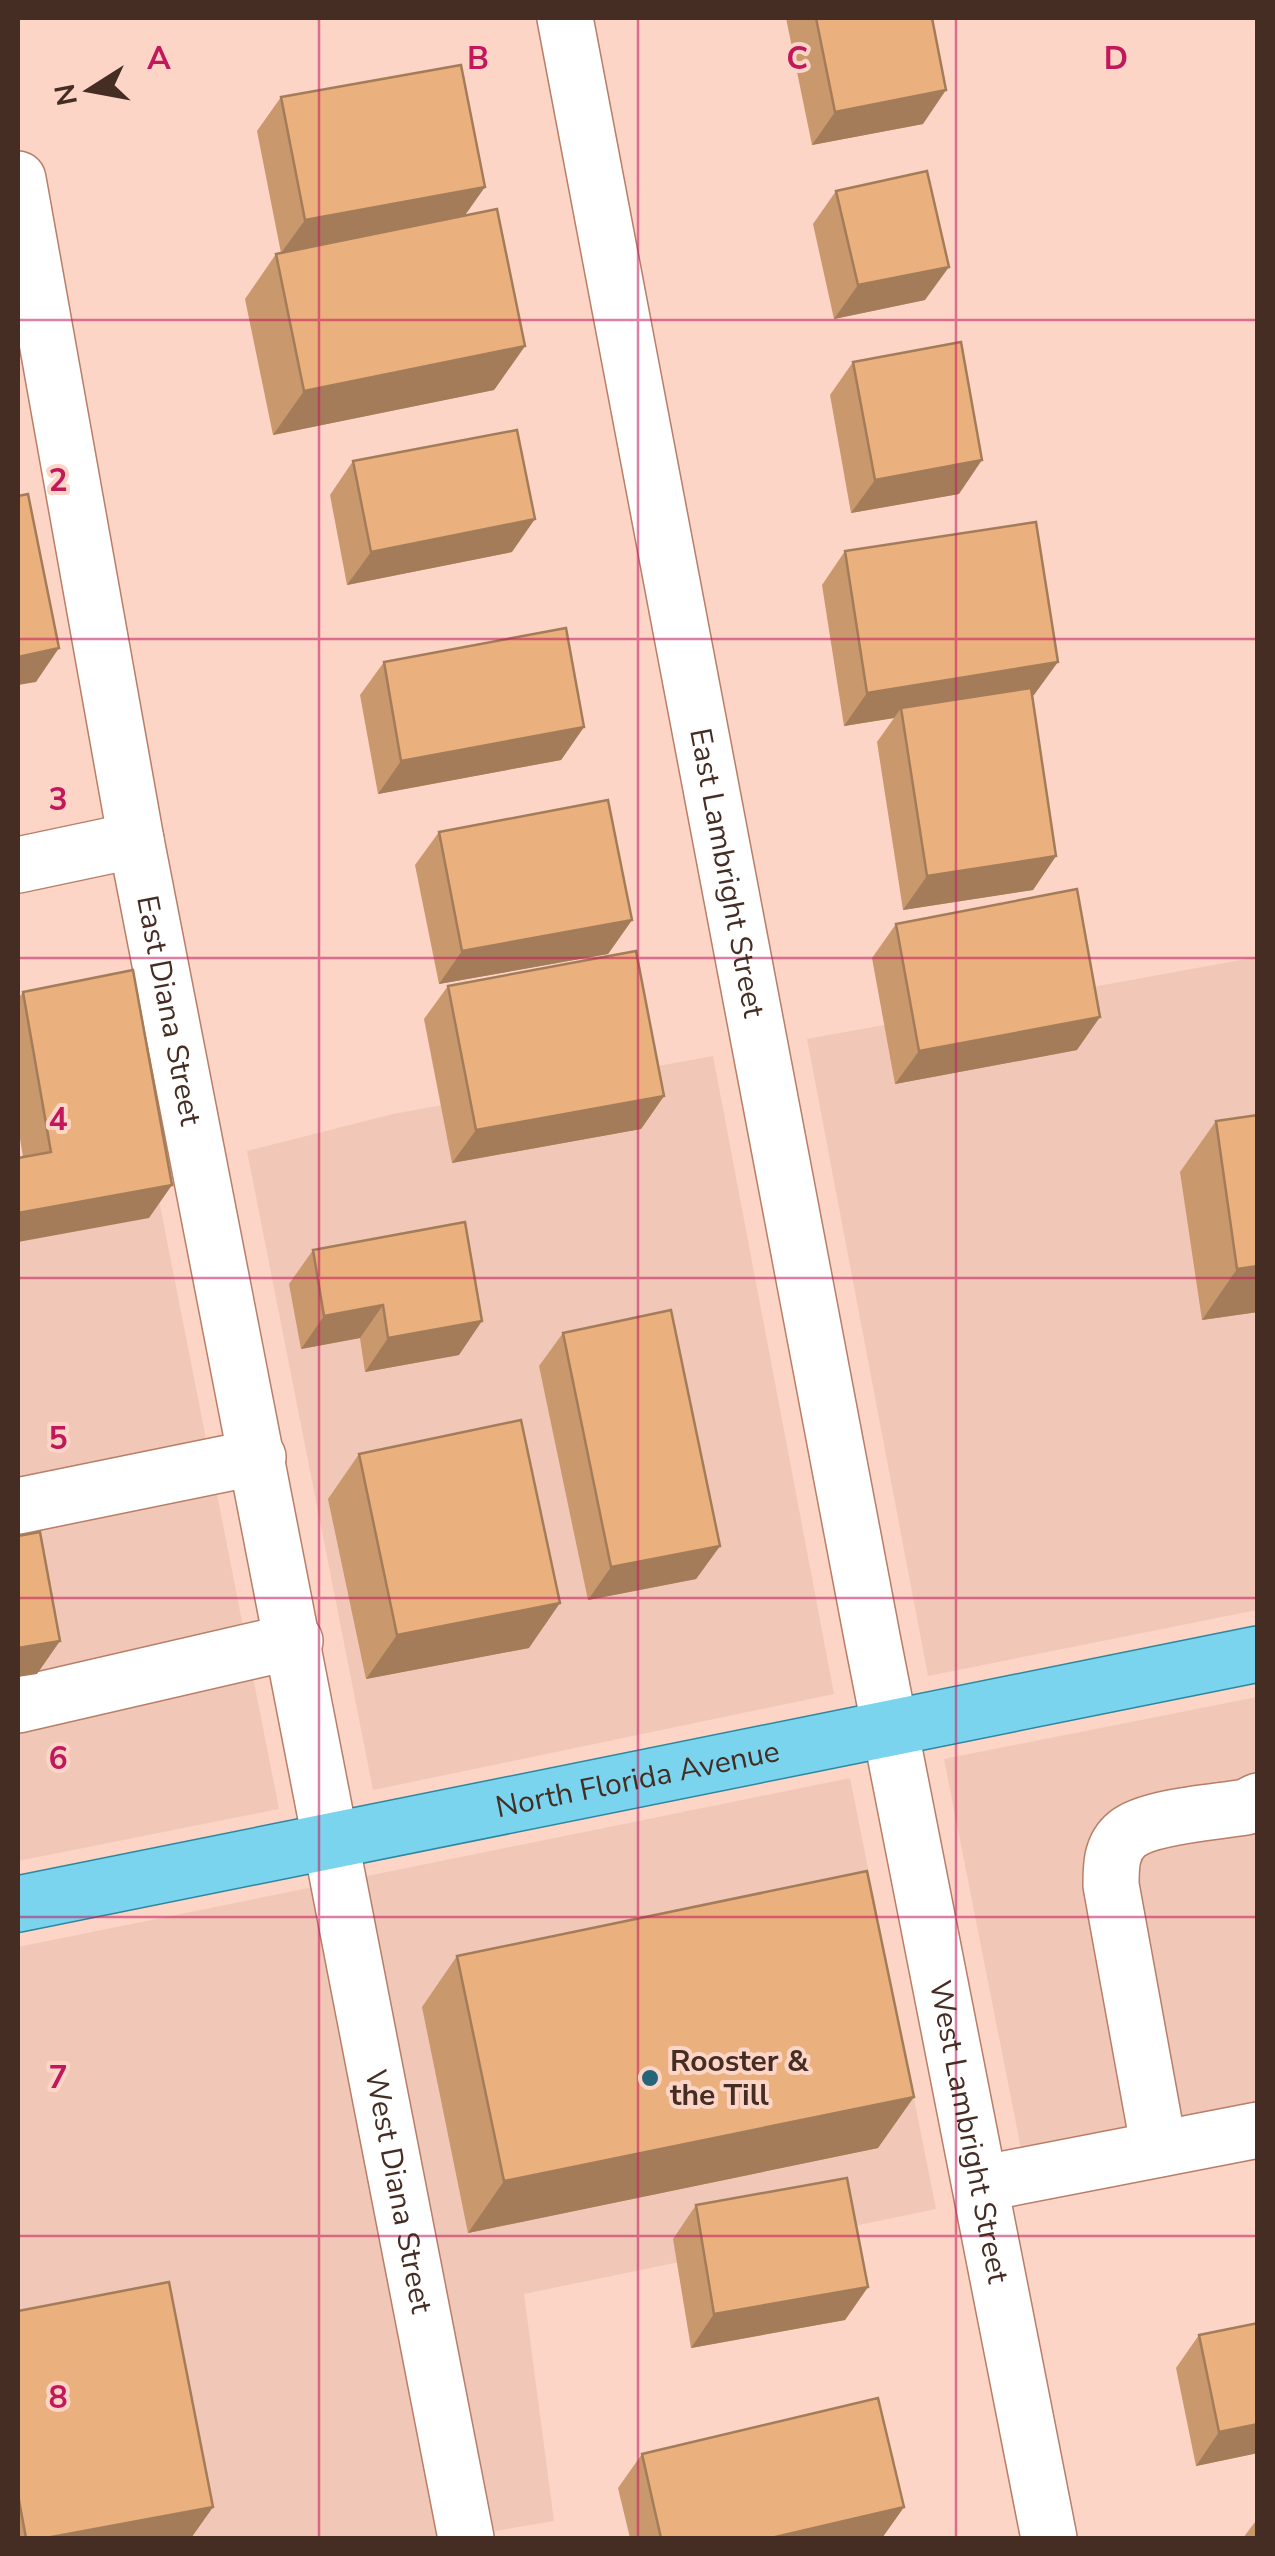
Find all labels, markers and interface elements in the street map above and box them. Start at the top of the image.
text: A [147,37,171,80]
text: B [467,37,489,80]
text: C [786,37,808,80]
text: D [1104,37,1128,80]
north arrow [40,40,140,140]
text: N [46,81,87,108]
text: 2 [48,459,68,502]
street label: East Lambright Street [679,725,774,1021]
text: 3 [48,778,68,821]
street label: East Diana Street [126,892,211,1129]
text: 4 [48,1098,68,1141]
text: 5 [48,1417,68,1460]
street label: North Florida Avenue [492,1731,783,1828]
text: 6 [48,1737,68,1780]
street label: West Lambright Street [919,1977,1019,2287]
place label: Rooster & the Till [670,2041,810,2116]
text: 7 [48,2056,68,2099]
street label: West Diana Street [354,2066,442,2317]
marker: Rooster & the Till [639,2067,661,2089]
text: 8 [48,2376,68,2419]

